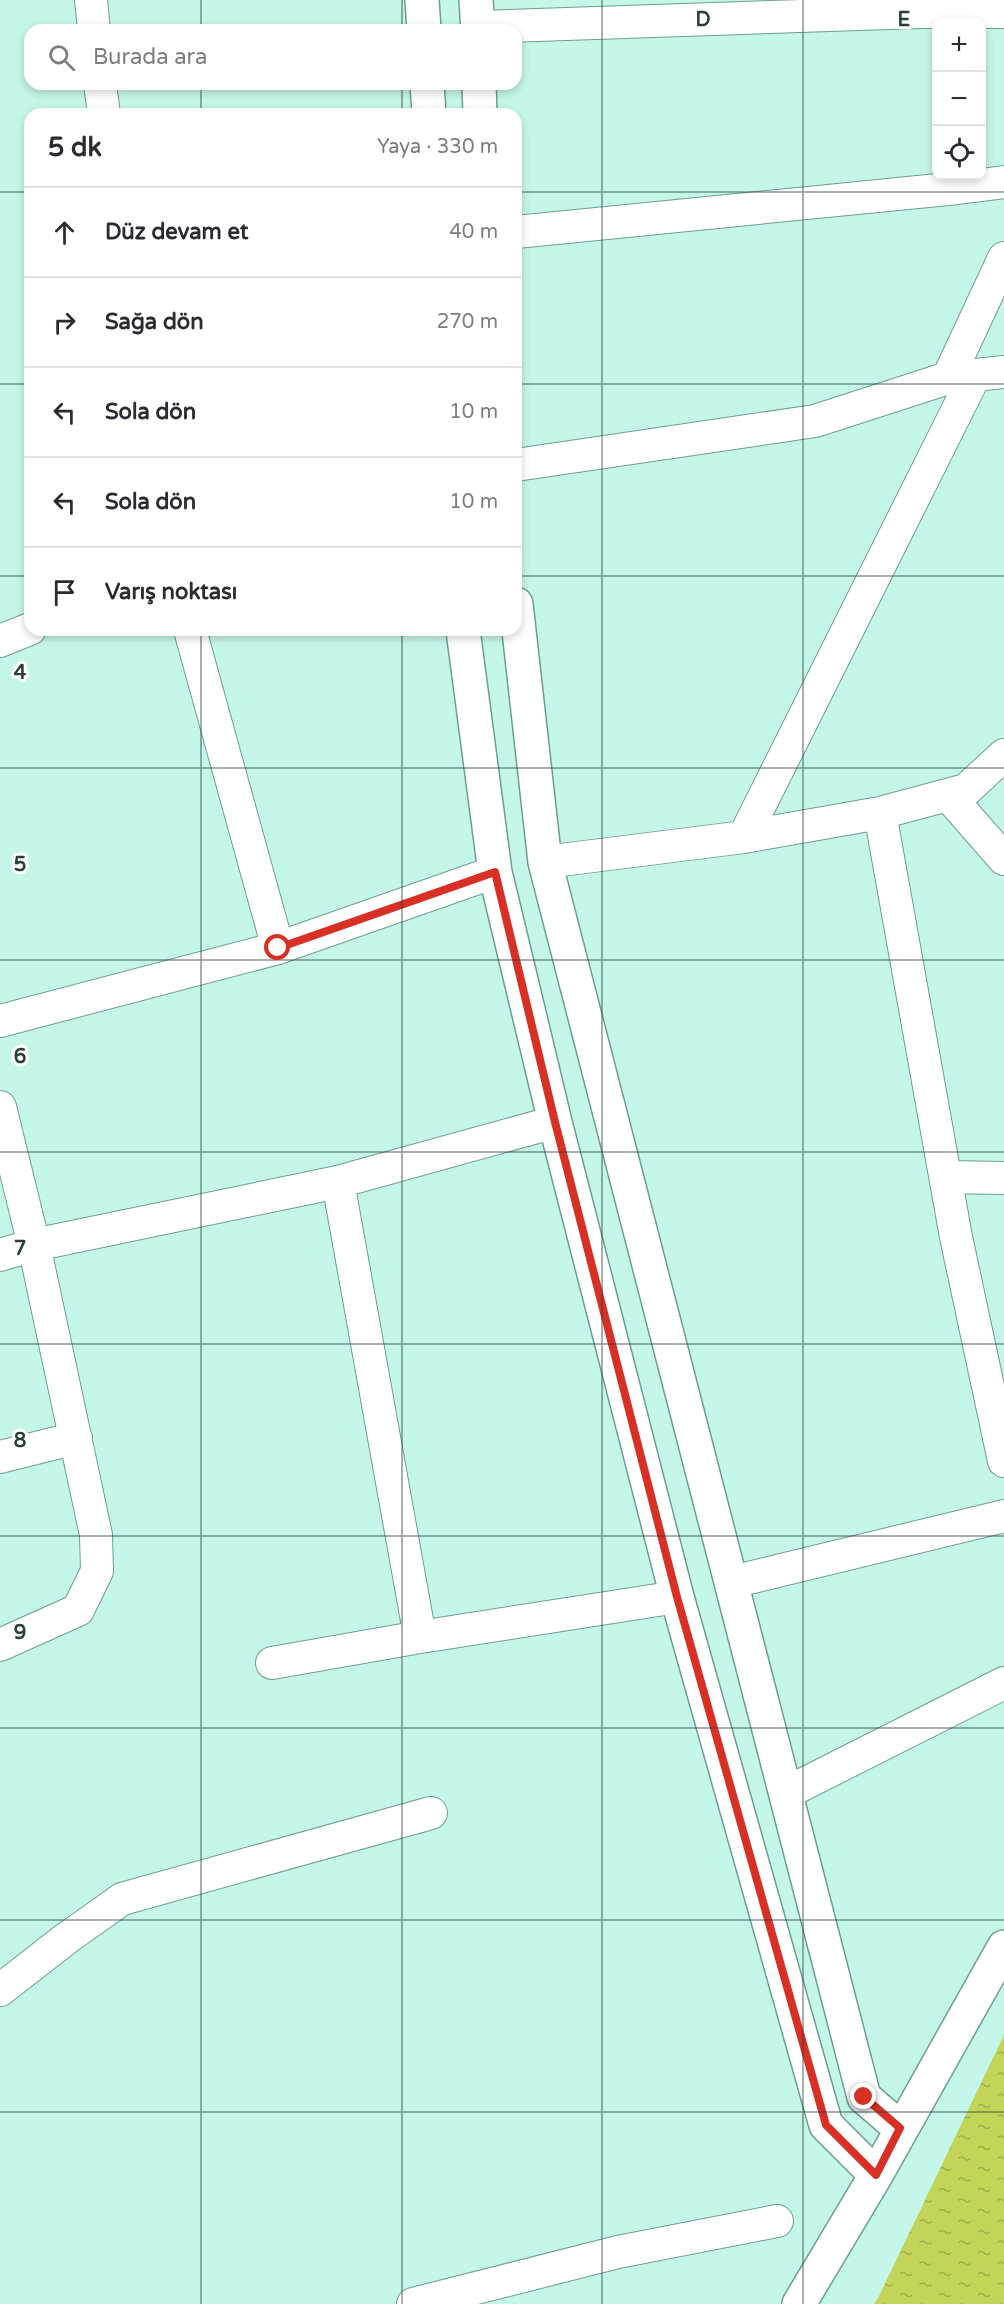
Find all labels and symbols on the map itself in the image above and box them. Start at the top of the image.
text: D [695,8,711,32]
text: E [898,8,911,32]
text: 4 [14,661,27,685]
text: 5 [14,853,26,877]
route start [264,934,290,960]
text: 6 [14,1045,26,1069]
text: 7 [14,1237,26,1261]
text: 8 [14,1429,26,1453]
text: 9 [14,1621,26,1645]
route end [850,2083,876,2109]

